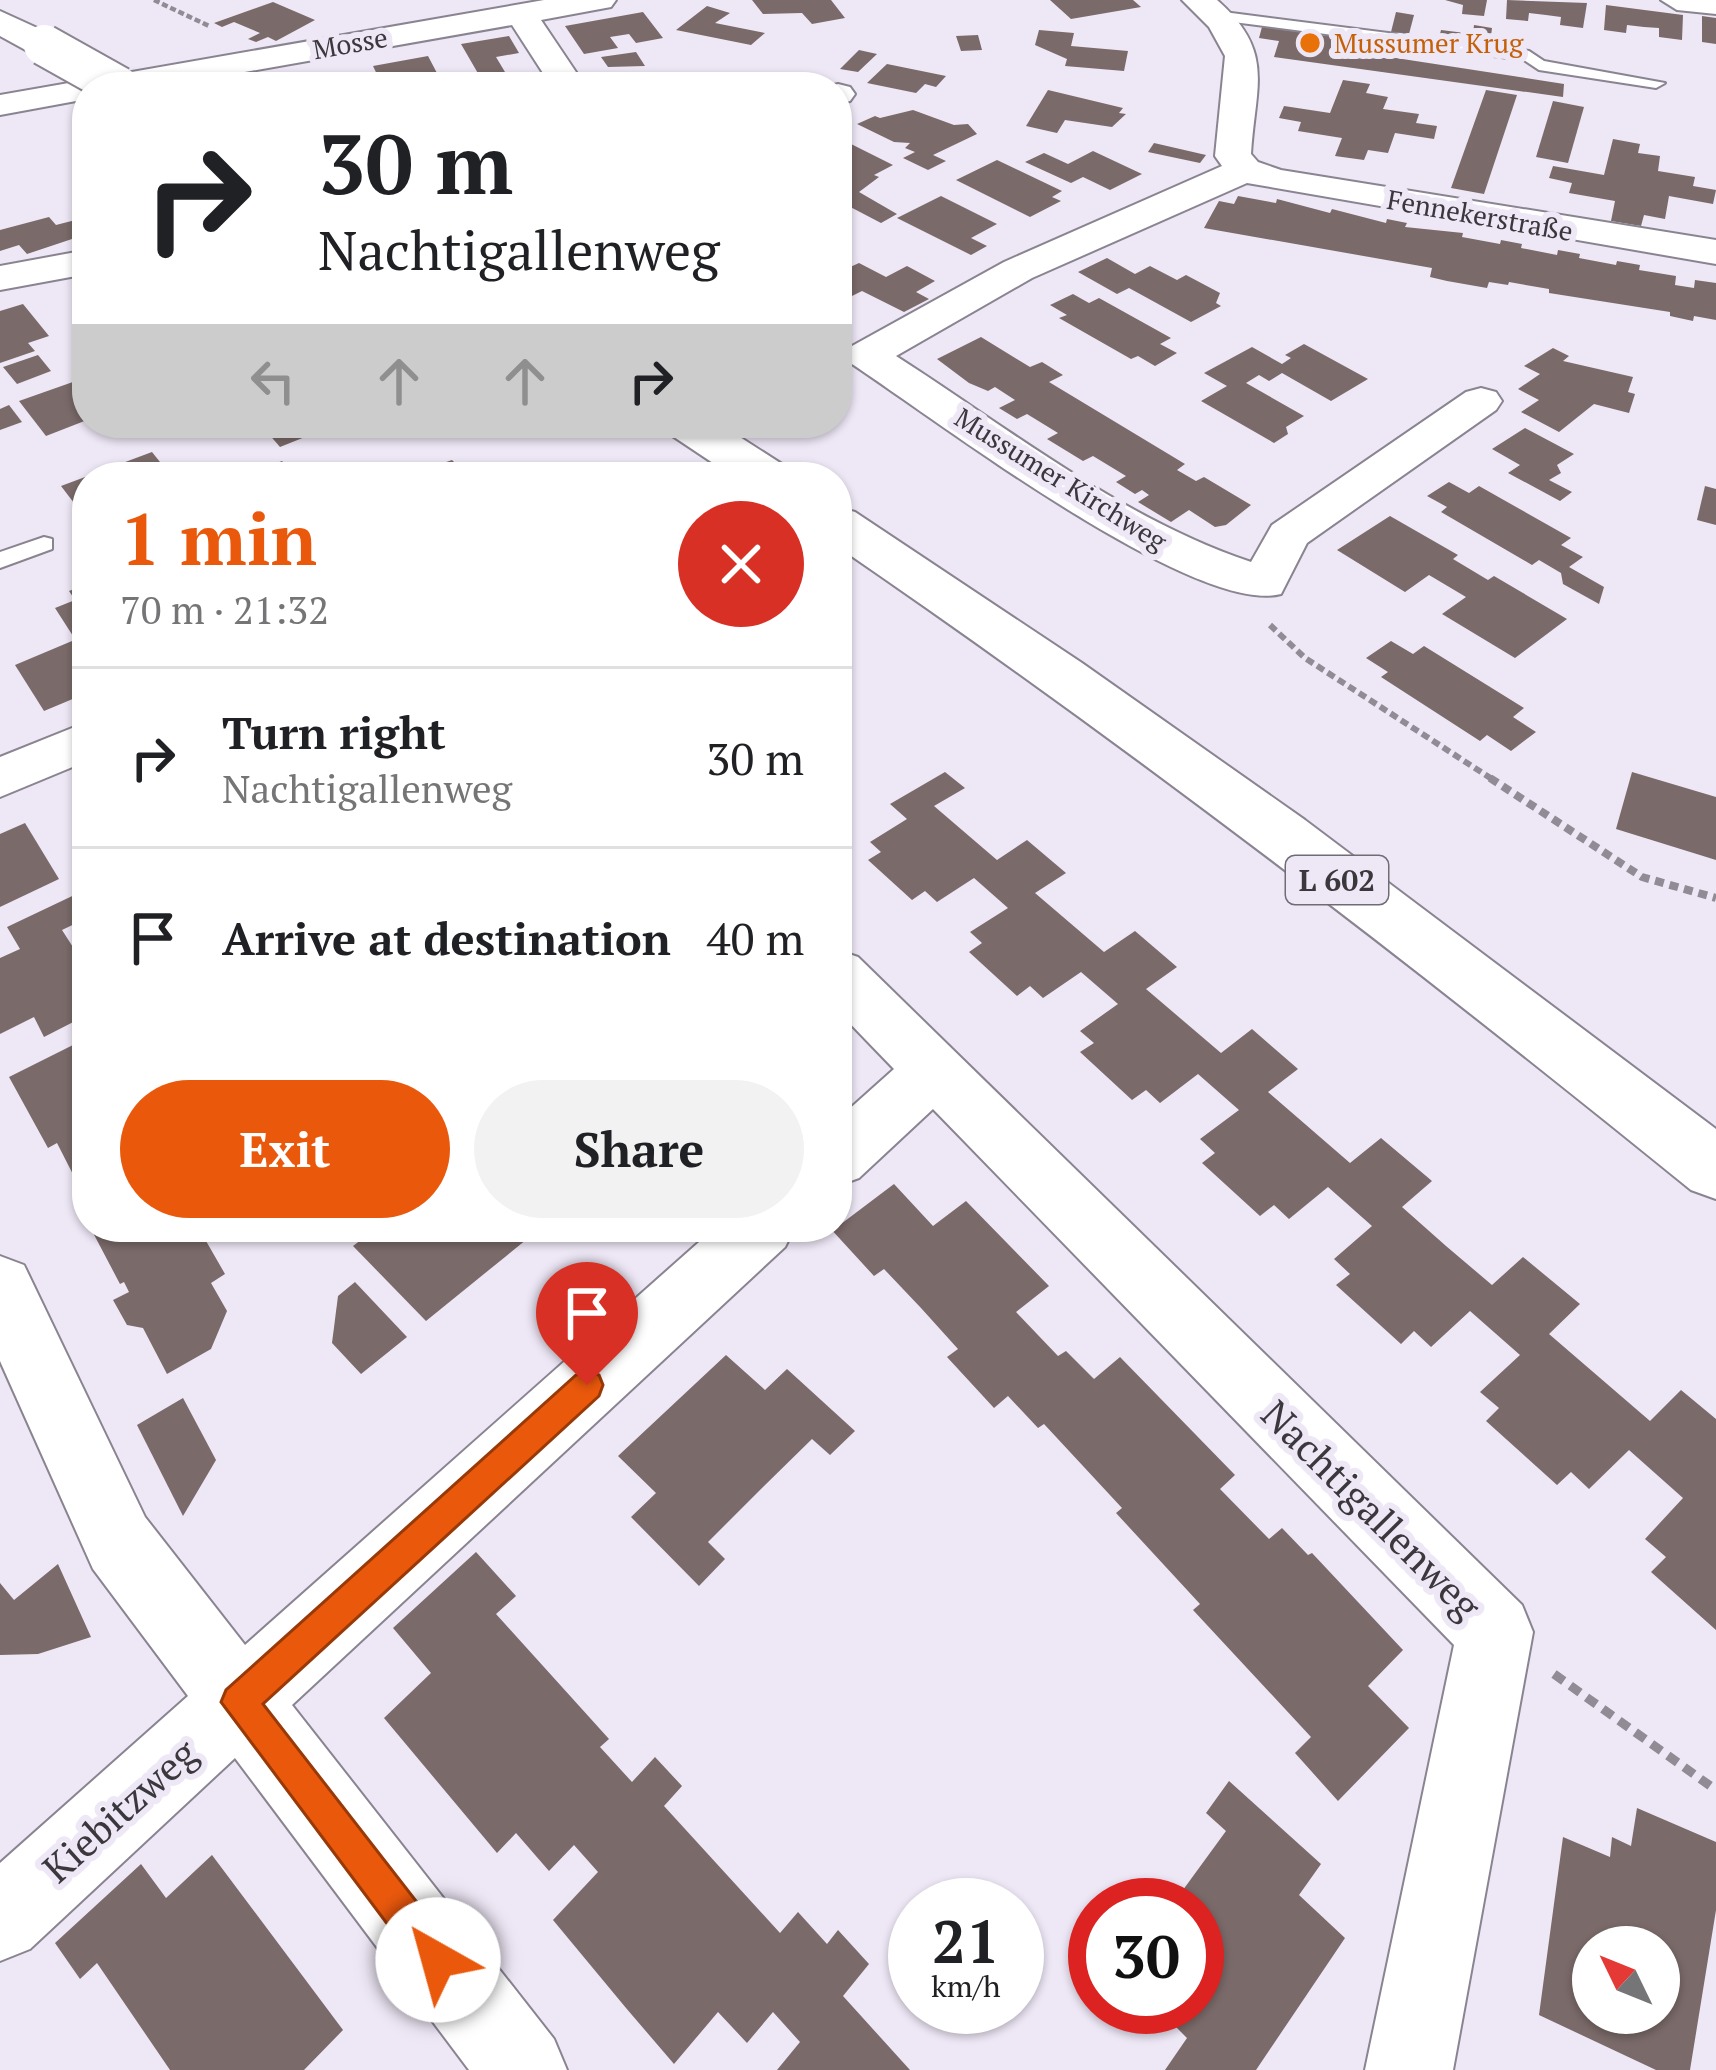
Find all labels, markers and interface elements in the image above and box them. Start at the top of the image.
street label: Mosse [310,19,390,67]
place label: Mussumer Krug [1334,25,1524,61]
marker: Mussumer Krug [1297,30,1323,56]
text: 30 m [318,107,513,218]
icon: right [120,120,276,276]
street label: Fennekerstraße [1384,181,1576,249]
text: Nachtigallenweg [318,214,720,285]
icon: left [240,348,306,414]
icon: ahead [366,348,432,414]
icon: ahead [492,348,558,414]
icon: right [618,348,684,414]
street label: Mussumer Kirchweg [948,399,1174,559]
text: 1 min [120,490,317,586]
button: close [678,501,804,627]
text: 70 m · 21:32 [120,583,329,635]
text: Turn right [222,702,446,762]
icon: right [120,725,186,791]
text: 30 m [706,728,804,788]
text: Nachtigallenweg [222,762,512,814]
road number: L 602 [1286,856,1388,904]
icon: arrive [120,905,186,971]
text: Arrive at destination [222,908,671,968]
text: 40 m [707,908,804,968]
button: Exit [120,1080,450,1218]
button: Share [474,1080,804,1218]
pin [536,1262,638,1385]
icon: arrive [554,1280,620,1346]
street label: Nachtigallenweg [1251,1388,1493,1630]
street label: Kiebitzweg [31,1727,208,1893]
speed limit sign: 30 [1068,1878,1224,2034]
position arrow [375,1897,501,2023]
text: 21 [932,1901,1000,1980]
north arrow [1572,1926,1680,2034]
map controls [1572,1926,1680,2034]
text: km/h [931,1966,1001,2006]

